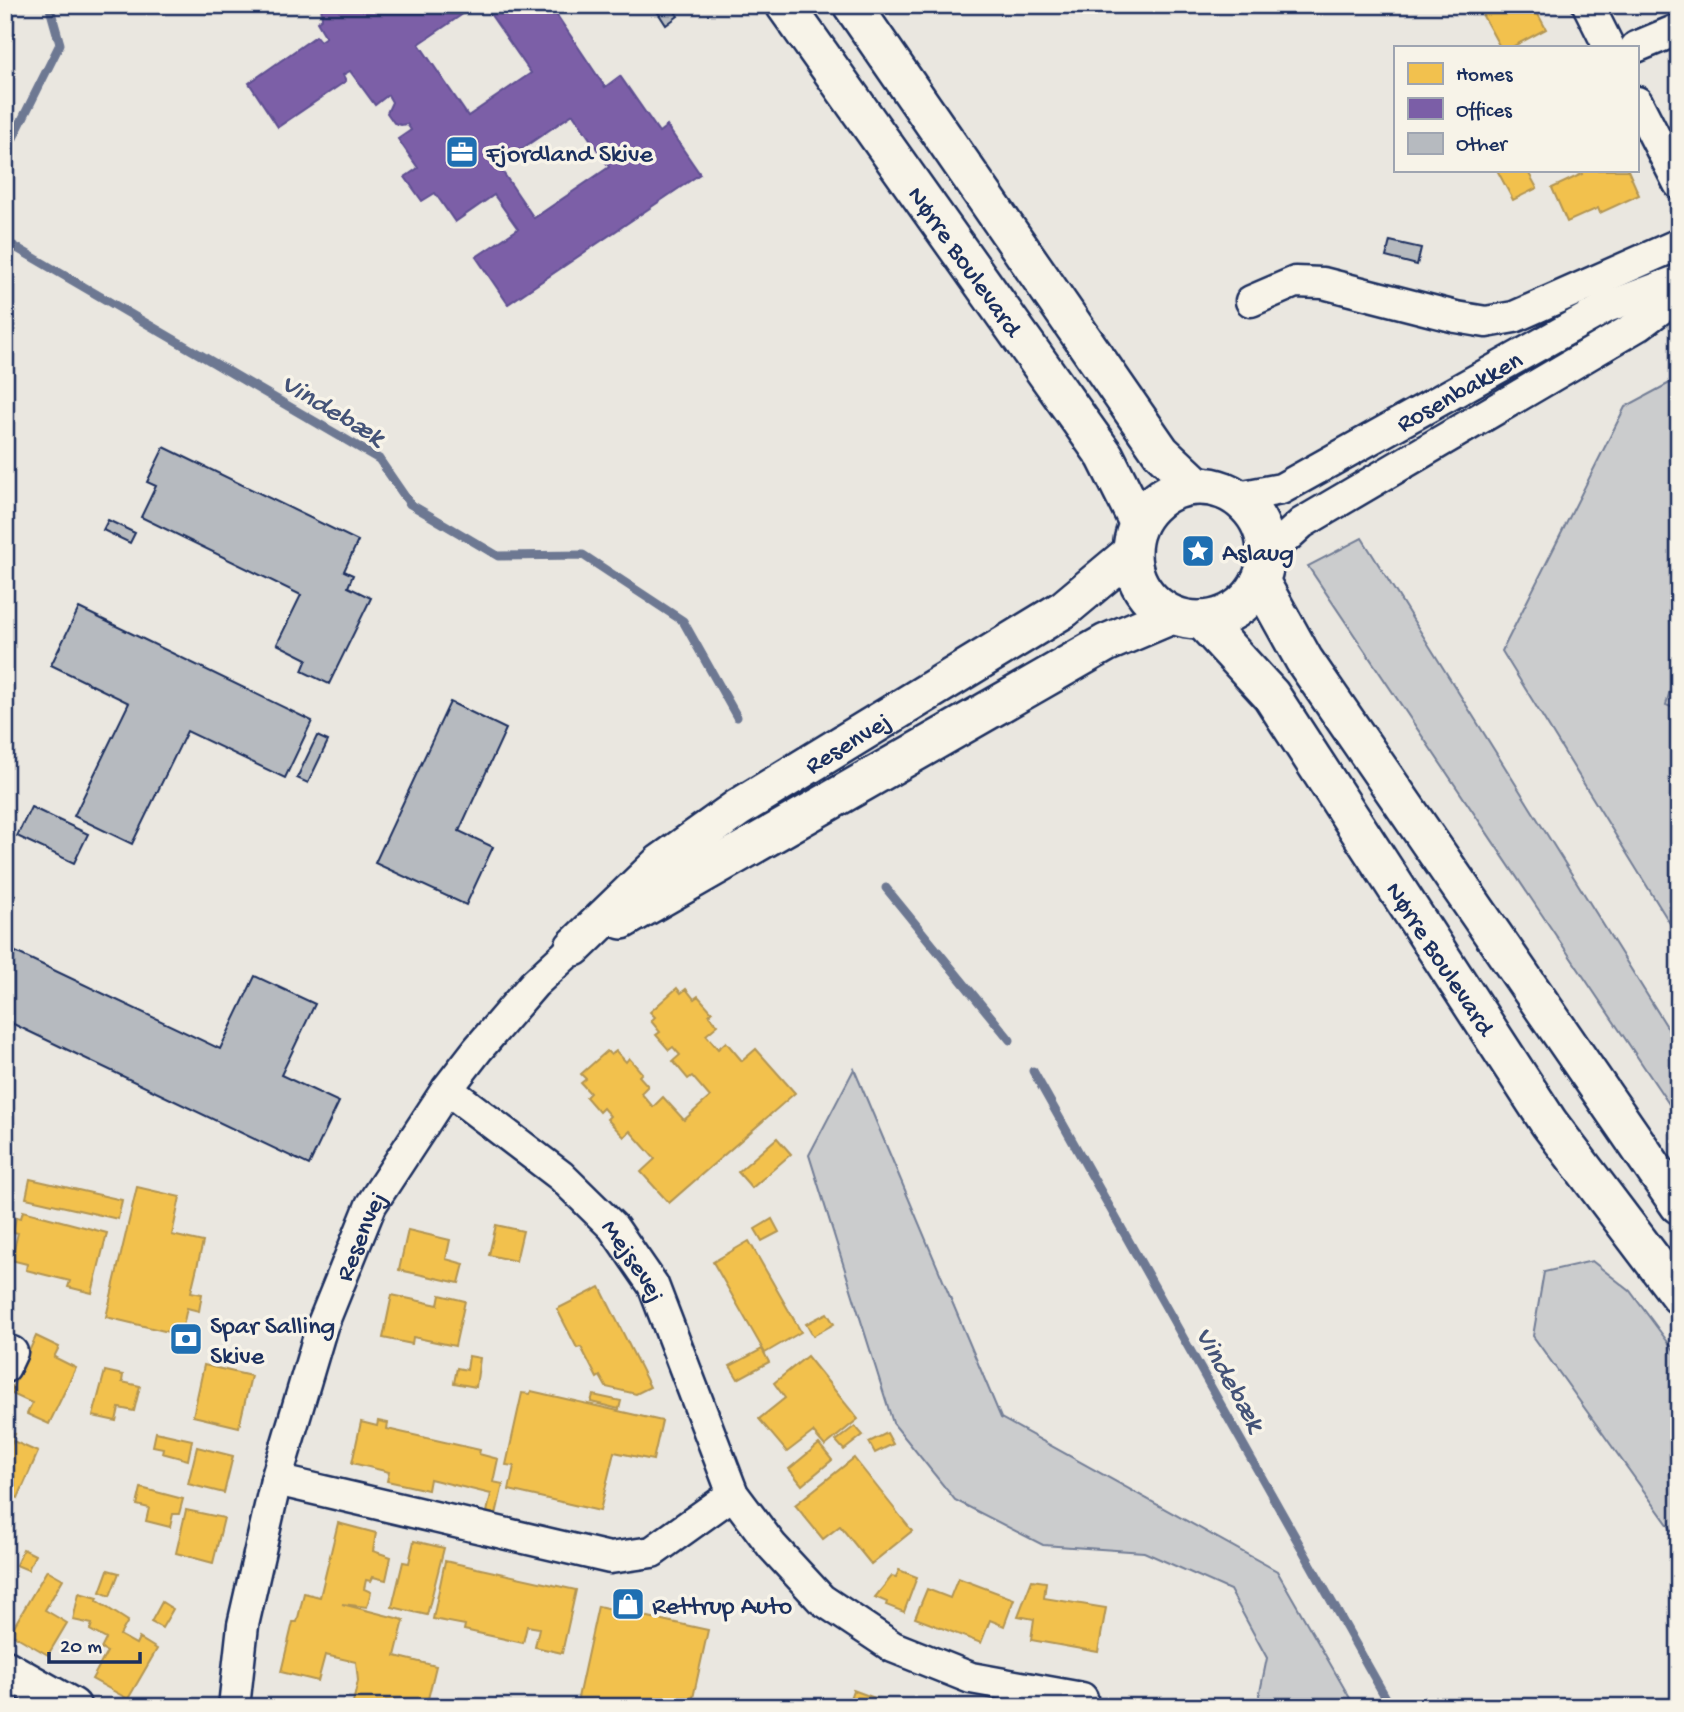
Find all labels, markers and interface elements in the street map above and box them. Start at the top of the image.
legend [1394,46,1638,172]
text: Homes [1456,64,1514,89]
text: Offices [1456,100,1513,125]
office icon: Fjordland Skive [443,133,481,171]
text: Other [1456,134,1508,159]
place label: Fjordland Skive [485,141,653,172]
street label: Nørre Boulevard [899,182,1027,345]
street label: Rosenbakken [1392,346,1530,441]
water label: Vindebæk [274,368,391,457]
place icon: Aslaug [1179,532,1217,570]
place label: Aslaug [1222,540,1294,571]
street label: Resenvej [801,707,898,783]
street label: Nørre Boulevard [1377,877,1500,1044]
street label: Resenvej [331,1186,396,1287]
street label: Mejsevej [592,1215,669,1308]
place label: Spar Salling Skive [210,1313,335,1374]
bank icon: Spar Salling Skive [167,1320,205,1358]
water label: Vindebæk [1186,1322,1272,1441]
shop icon: Rettrup Auto [609,1585,647,1623]
place label: Rettrup Auto [652,1593,792,1624]
scale bar [49,1621,140,1665]
text: 20 m [60,1636,102,1661]

